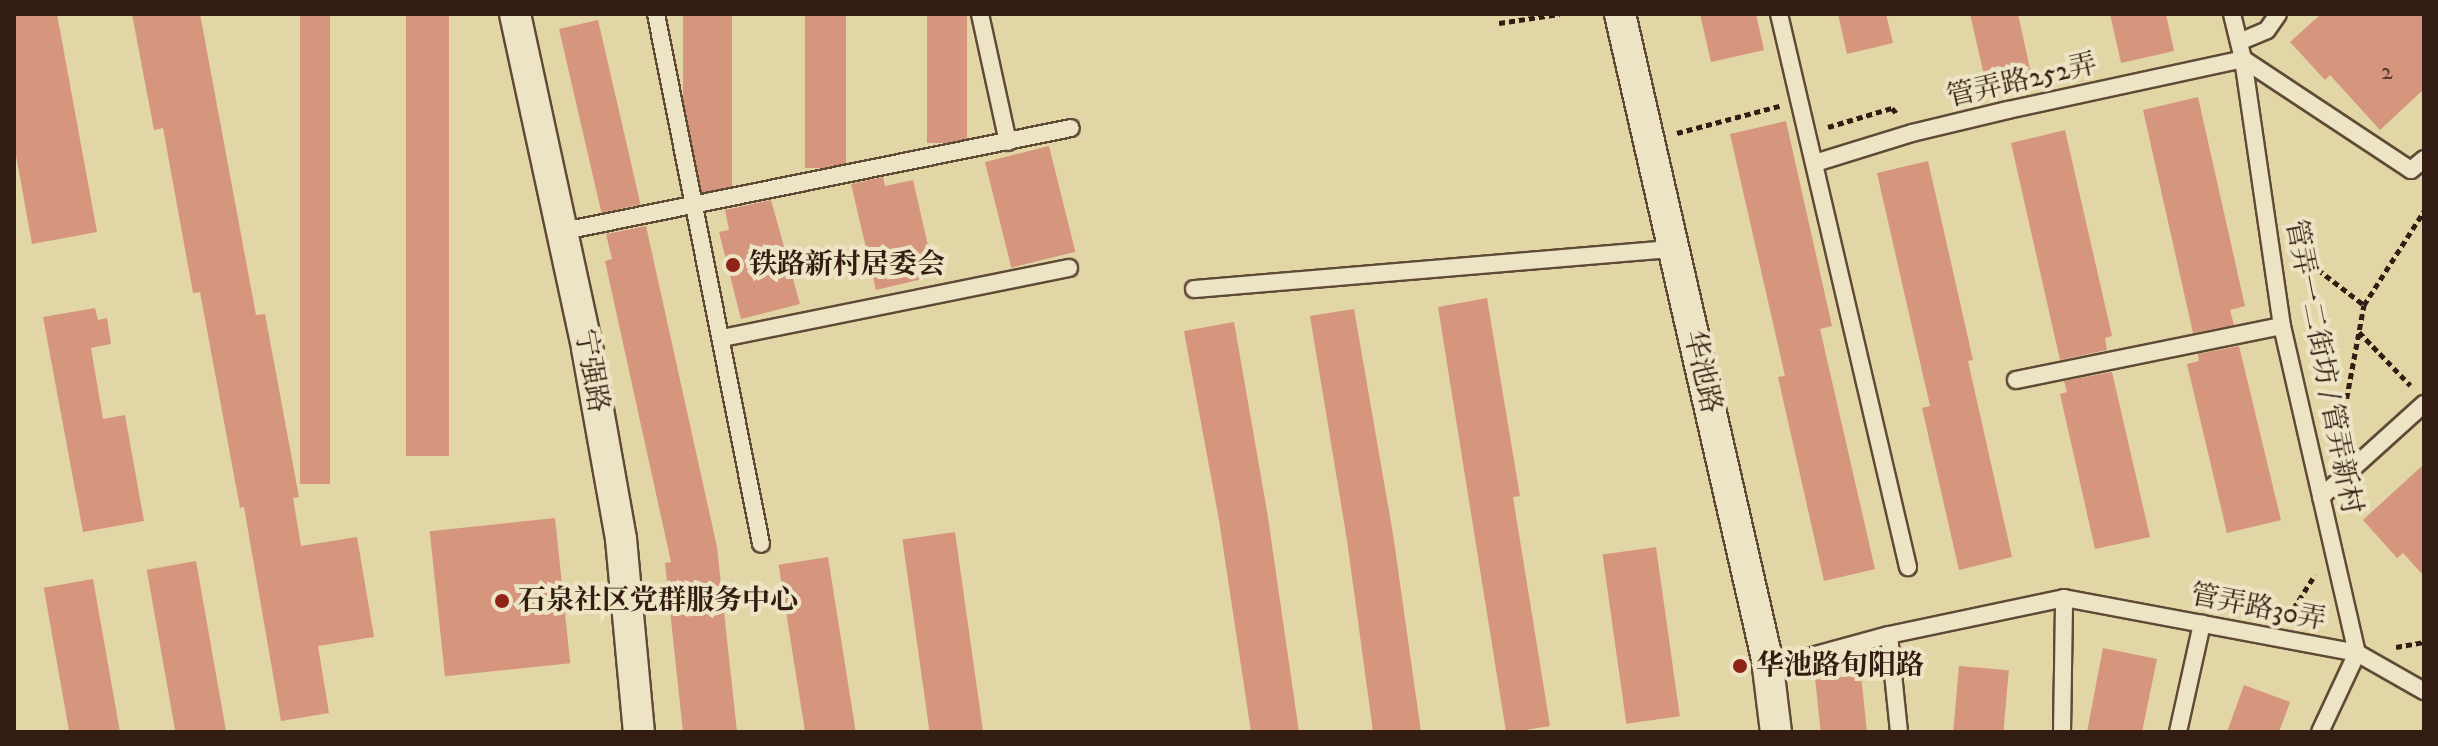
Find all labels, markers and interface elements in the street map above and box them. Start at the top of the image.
street label: 管弄路252弄 [1944,47,2100,115]
house number: 2 [2381,59,2393,87]
street label: 管弄一二街坊 / 管弄新村 [2278,217,2368,517]
place label: 铁路新村居委会 [749,248,945,282]
marker: 铁路新村居委会 [724,256,742,274]
street label: 宁强路 [567,327,615,415]
street label: 华池路 [1676,327,1728,417]
street label: 管弄路30弄 [2187,578,2329,638]
place label: 石泉社区党群服务中心 [518,584,798,618]
marker: 石泉社区党群服务中心 [493,592,511,610]
place label: 华池路旬阳路 [1756,649,1924,683]
marker: 华池路旬阳路 [1731,657,1749,675]

